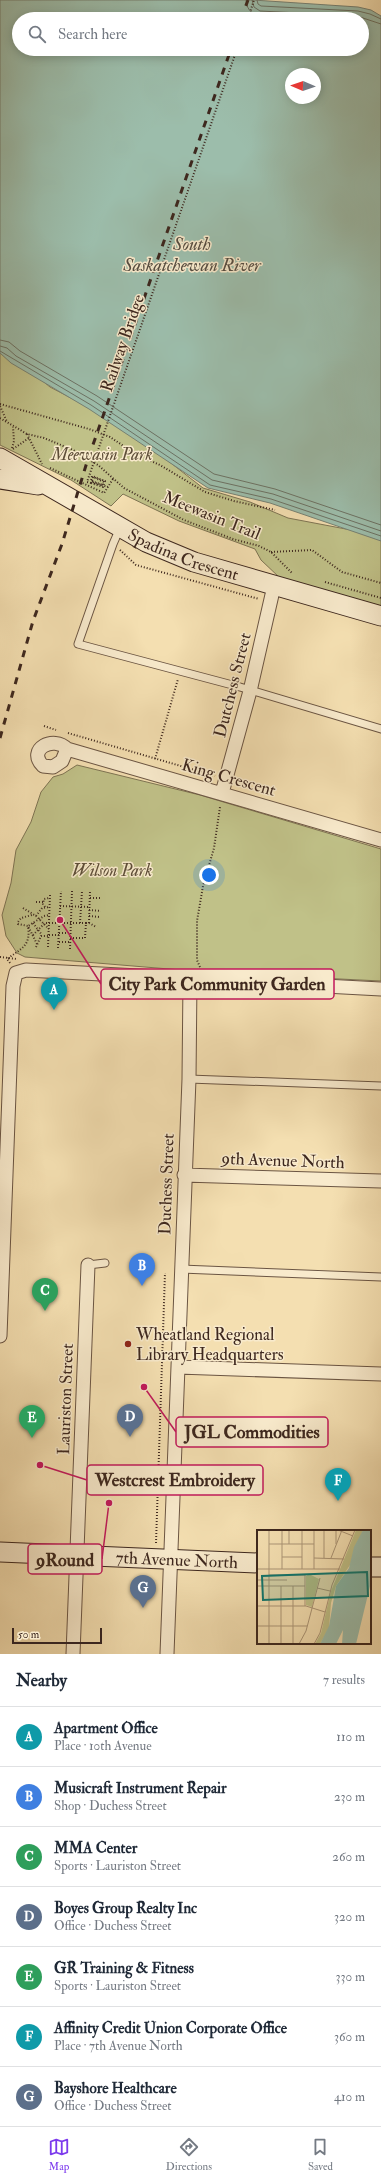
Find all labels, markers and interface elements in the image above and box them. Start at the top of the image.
search box [12,12,369,56]
icon: search [26,23,48,45]
text: Search here [58,25,127,44]
north arrow [285,68,321,104]
water label: South Saskatchewan River [122,233,262,277]
street label: Railway Bridge [96,292,150,395]
park label: Meewasin Park [51,444,152,465]
street label: Meewasin Trail [160,486,264,545]
street label: Spadina Crescent [124,524,241,585]
street label: Dutchess Street [209,630,256,740]
street label: King Crescent [179,754,279,801]
park label: Wilson Park [72,860,152,881]
your location [199,865,219,885]
callout: City Park Community Garden [101,969,334,999]
text: City Park Community Garden [108,973,326,996]
pin: A [41,977,67,1010]
street label: Duchess Street [154,1132,179,1235]
street label: 9th Avenue North [219,1148,345,1173]
pin: B [129,1253,155,1286]
pin: C [32,1278,58,1311]
place label: Wheatland Regional Library Headquarters [135,1324,284,1366]
marker: Wheatland Regional Library Headquarters [123,1339,133,1349]
street label: Lauriston Street [53,1342,78,1455]
pin: D [117,1404,143,1437]
pin: E [19,1405,45,1438]
callout: JGL Commodities [176,1417,328,1447]
text: JGL Commodities [183,1421,320,1444]
callout: Westcrest Embroidery [87,1465,263,1495]
pin: F [325,1468,351,1501]
text: Westcrest Embroidery [94,1469,256,1492]
inset map [257,1530,371,1644]
callout: 9Round [28,1544,102,1574]
street label: 7th Avenue North [115,1547,239,1573]
text: 9Round [34,1549,94,1572]
pin: G [130,1575,156,1608]
scale bar [12,1626,102,1645]
text: 50 m [18,1628,39,1641]
text: Nearby [16,1670,67,1691]
text: 7 results [323,1672,365,1688]
text: Apartment Office [54,1719,158,1738]
text: A [25,1729,33,1745]
text: 110 m [336,1729,365,1745]
text: Place · 10th Avenue [54,1738,152,1754]
text: Musicraft Instrument Repair [54,1779,227,1798]
text: B [25,1789,33,1805]
text: 230 m [334,1789,365,1805]
text: Shop · Duchess Street [54,1798,167,1814]
text: MMA Center [54,1839,137,1858]
text: C [24,1849,34,1865]
text: 260 m [332,1849,365,1865]
text: Sports · Lauriston Street [54,1858,181,1874]
text: Boyes Group Realty Inc [54,1899,197,1918]
text: D [24,1909,34,1925]
text: 320 m [334,1909,365,1925]
text: Office · Duchess Street [54,1918,172,1934]
text: GR Training & Fitness [54,1959,194,1978]
text: E [24,1969,34,1985]
text: 330 m [336,1969,365,1985]
text: Sports · Lauriston Street [54,1978,181,1994]
text: Affinity Credit Union Corporate Office [54,2019,287,2038]
text: F [25,2029,33,2045]
text: 360 m [334,2029,365,2045]
text: Place · 7th Avenue North [54,2038,183,2054]
text: Bayshore Healthcare [54,2079,177,2098]
text: G [24,2089,34,2105]
text: 410 m [334,2089,365,2105]
text: Office · Duchess Street [54,2098,172,2114]
tab: Map [48,2136,70,2173]
tab: Directions [166,2136,212,2173]
tab: Saved [308,2136,333,2173]

